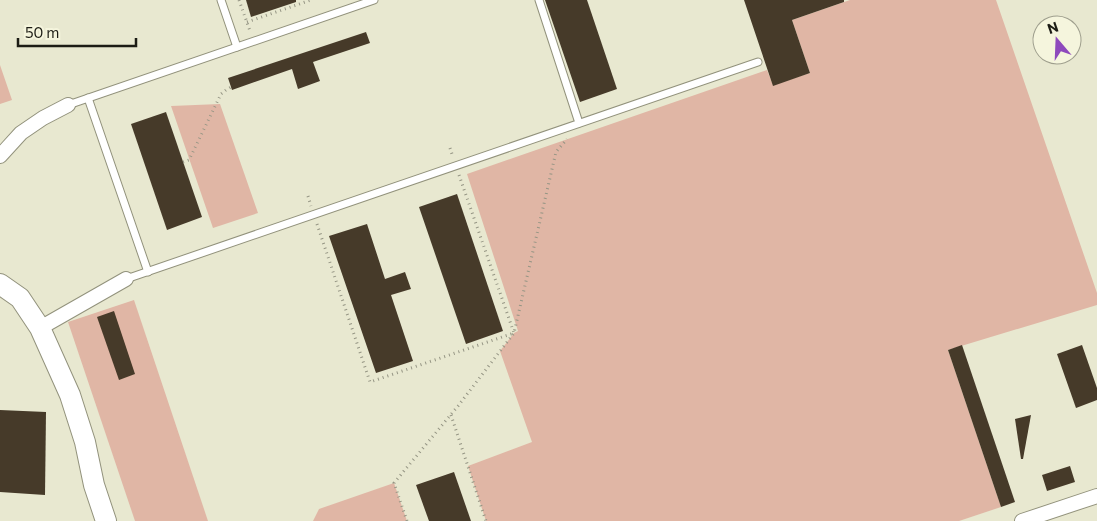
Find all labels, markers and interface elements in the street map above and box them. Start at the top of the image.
scale bar [18,15,135,47]
north arrow [1032,15,1082,65]
text: N [1045,17,1060,37]
text: 50 m [25,23,59,41]

